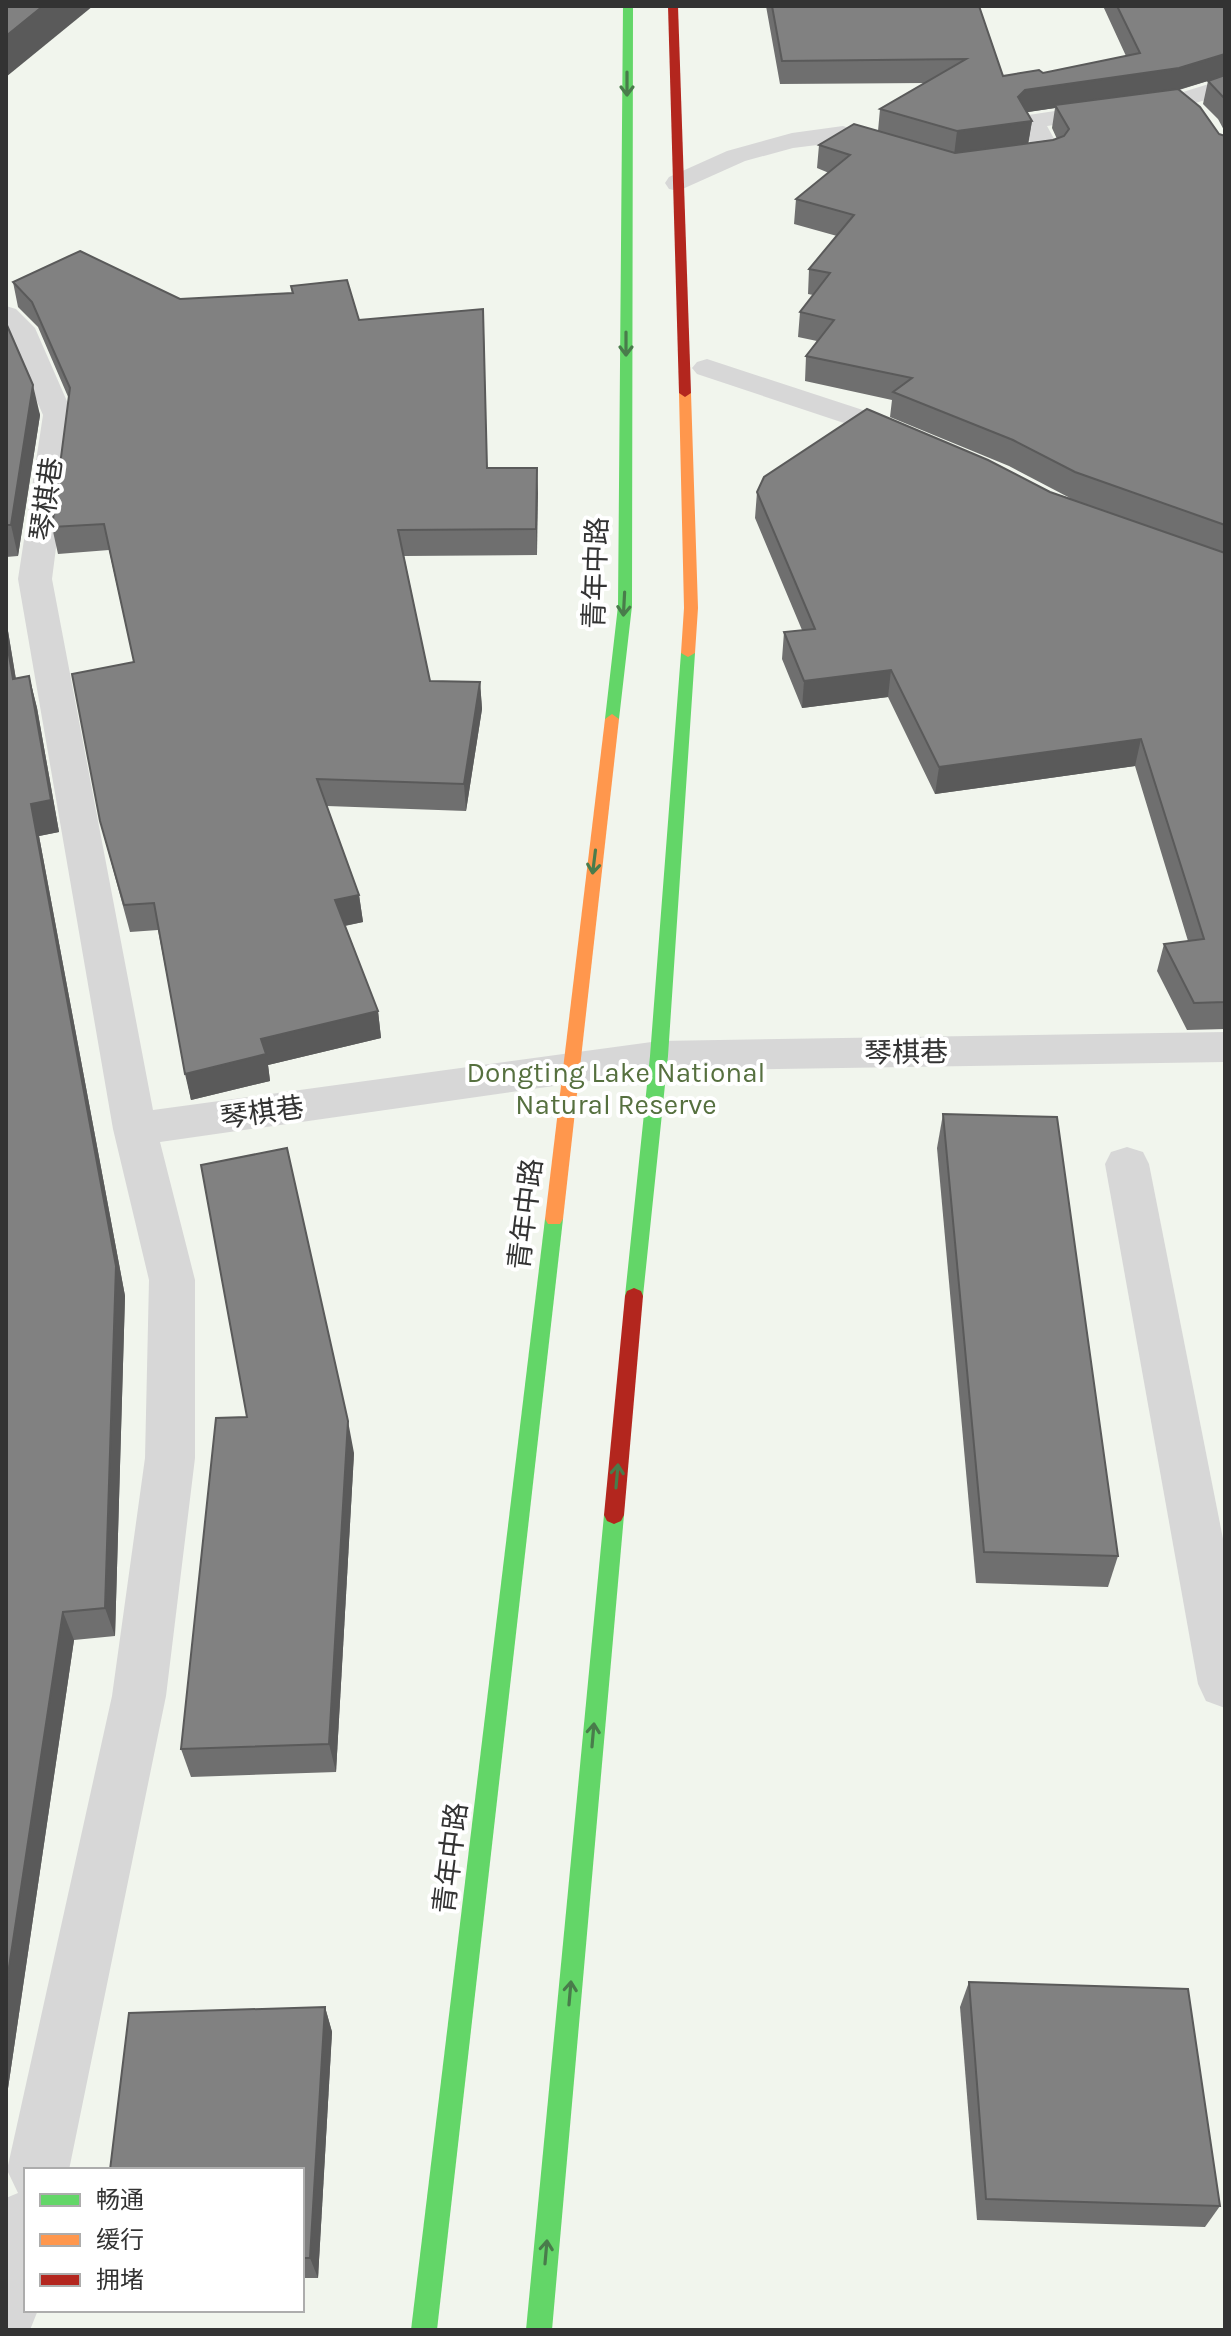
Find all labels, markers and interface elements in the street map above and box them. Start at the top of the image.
one-way arrow [619,70,635,97]
one-way arrow [618,330,634,357]
street label: 琴棋巷 [24,455,69,543]
street label: 青年中路 [577,516,614,630]
one-way arrow [616,590,631,617]
one-way arrow [587,848,602,875]
street label: 琴棋巷 [864,1035,948,1070]
park label: Dongting Lake National Natural Reserve [467,1056,765,1121]
street label: 琴棋巷 [218,1090,306,1135]
street label: 青年中路 [502,1156,549,1272]
one-way arrow [610,1463,625,1490]
one-way arrow [586,1722,601,1748]
street label: 青年中路 [427,1800,474,1916]
one-way arrow [562,1980,577,2007]
legend [24,2168,304,2312]
text: 畅通 [96,2186,144,2214]
text: 缓行 [96,2226,144,2254]
one-way arrow [539,2239,554,2266]
text: 拥堵 [96,2266,144,2294]

